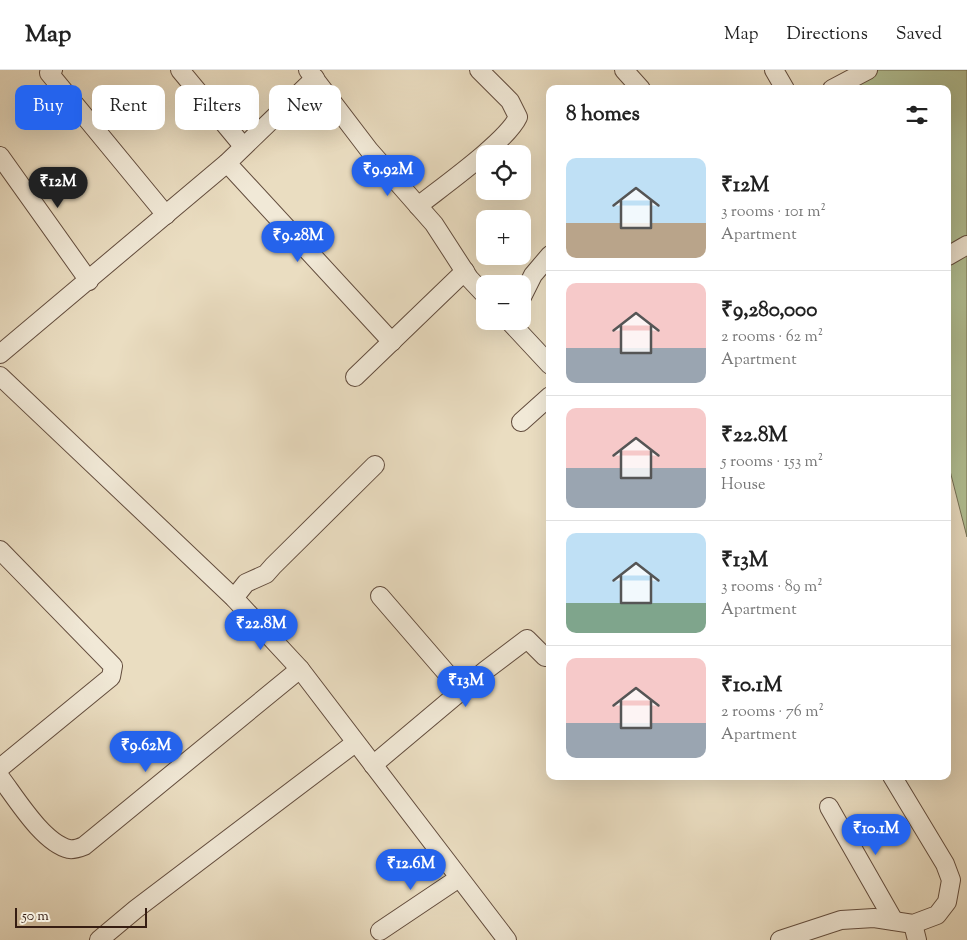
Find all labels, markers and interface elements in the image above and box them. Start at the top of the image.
text: Map [25,18,71,52]
text: Map [724,22,759,48]
text: Directions [787,22,868,48]
text: Saved [896,22,942,48]
chip: Buy [15,85,82,130]
chip: Rent [92,85,165,130]
chip: Filters [175,85,259,130]
chip: New [269,85,341,130]
text: 8 homes [566,100,640,130]
icon: filters [903,101,931,129]
map controls [476,145,531,330]
button: locate [476,145,531,200]
pin: ₹9.92M [347,154,429,197]
text: ₹9.92M [363,159,413,182]
pin: ₹12M [28,166,88,209]
text: ₹12M [40,171,76,194]
text: ₹12M [721,171,769,201]
icon: home [606,178,666,238]
text: 3 rooms · 101 m² [721,201,826,224]
button: + [476,210,531,265]
pin: ₹9.28M [257,220,339,263]
text: Apartment [721,224,797,247]
text: ₹9.28M [273,225,324,248]
button: − [476,275,531,330]
text: ₹9,280,000 [721,296,817,326]
icon: home [606,303,666,363]
text: 2 rooms · 62 m² [721,326,823,349]
text: Apartment [721,349,797,372]
text: ₹22.8M [721,421,788,451]
icon: home [606,428,666,488]
text: 5 rooms · 153 m² [721,451,823,474]
text: House [721,474,765,497]
text: ₹13M [721,546,768,576]
icon: home [606,553,666,613]
text: 3 rooms · 89 m² [721,576,823,599]
text: Apartment [721,599,797,622]
pin: ₹22.8M [220,608,302,651]
text: ₹22.8M [236,613,286,636]
pin: ₹13M [436,666,496,708]
text: ₹13M [448,670,484,693]
text: ₹10.1M [721,671,782,701]
icon: home [606,678,666,738]
text: 2 rooms · 76 m² [721,701,824,724]
text: Apartment [721,724,797,747]
pin: ₹9.62M [105,730,187,773]
text: ₹9.62M [121,735,171,758]
pin: ₹10.1M [835,814,917,856]
text: ₹10.1M [853,818,899,841]
pin: ₹12.6M [370,848,452,891]
text: ₹12.6M [387,853,435,876]
scale bar [15,905,148,928]
text: 50 m [22,907,49,927]

